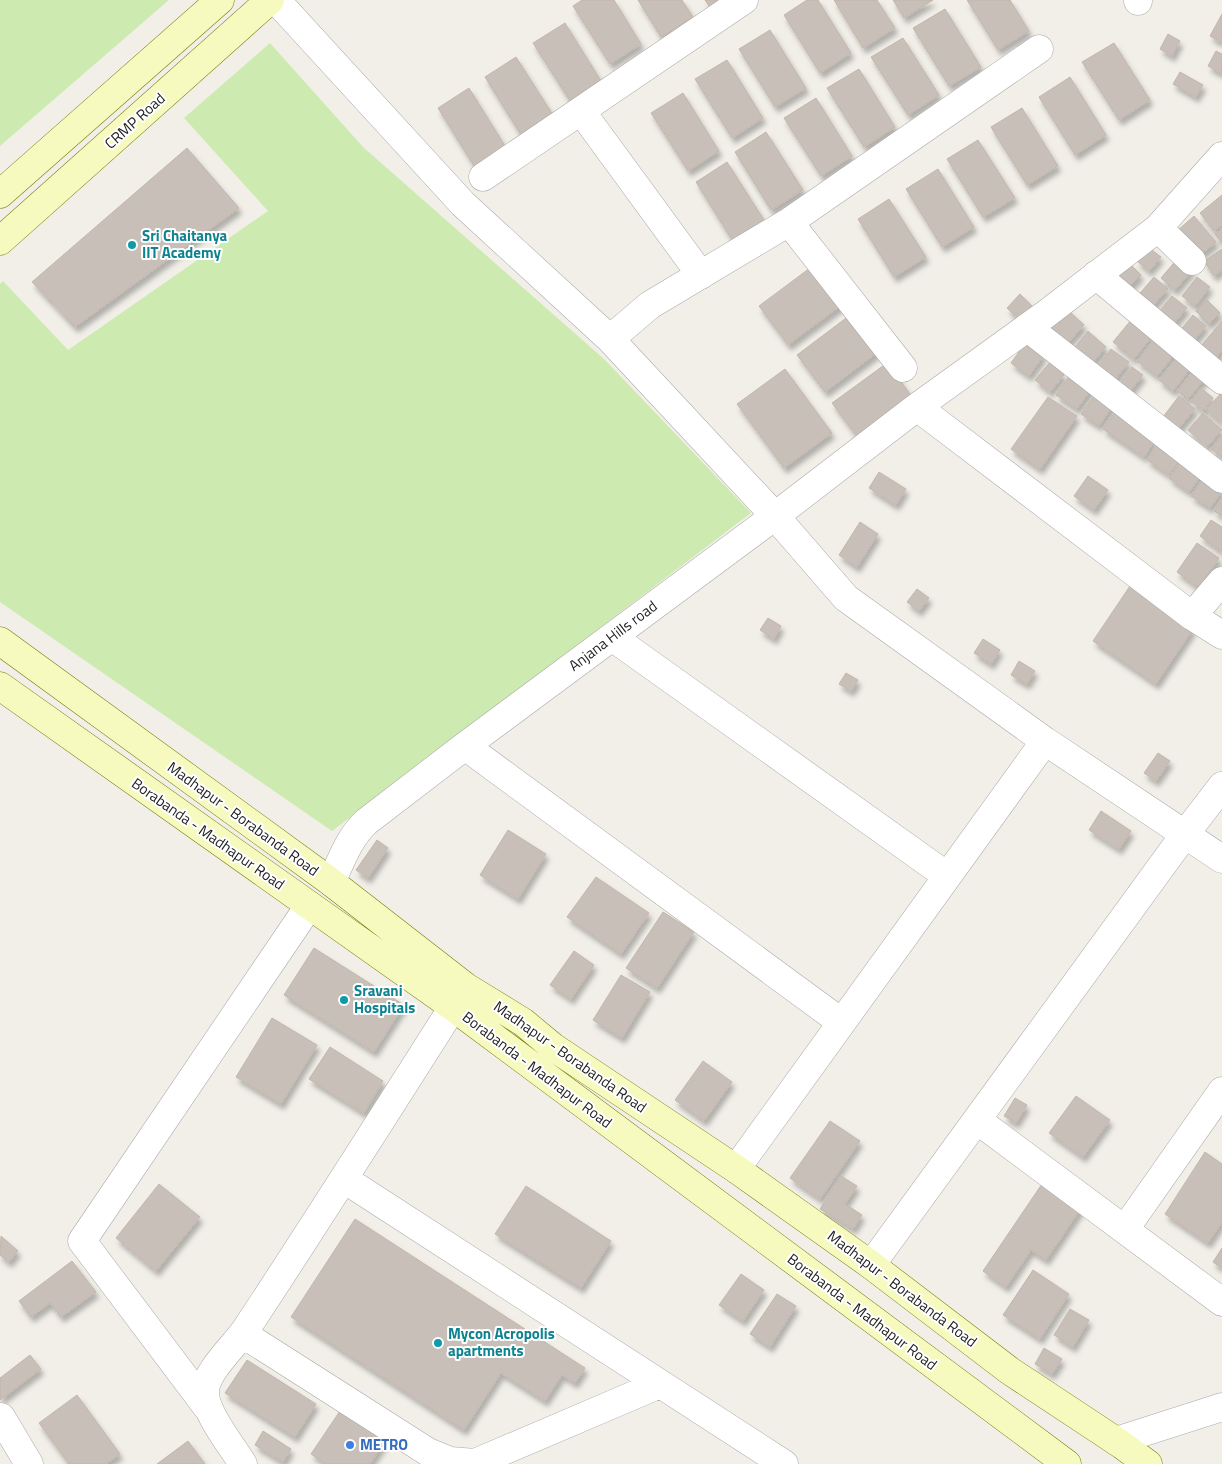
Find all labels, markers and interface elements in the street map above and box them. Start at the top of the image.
street label: CRMP Road [99,87,170,154]
place label: Sri Chaitanya IIT Academy [142,224,228,264]
marker: Sri Chaitanya IIT Academy [126,239,138,251]
street label: Anjana Hills road [564,595,662,677]
street label: Madhapur - Borabanda Road [163,756,324,882]
street label: Borabanda - Madhapur Road [127,772,290,895]
place label: Sravani Hospitals [354,979,415,1019]
marker: Sravani Hospitals [338,994,350,1006]
street label: Madhapur - Borabanda Road [489,995,652,1118]
street label: Borabanda - Madhapur Road [458,1006,617,1134]
street label: Madhapur - Borabanda Road [823,1225,982,1353]
street label: Borabanda - Madhapur Road [783,1248,942,1376]
place label: Mycon Acropolis apartments [448,1322,555,1362]
marker: Mycon Acropolis apartments [432,1337,444,1349]
place label: METRO [360,1433,408,1456]
marker: METRO [344,1439,356,1451]

